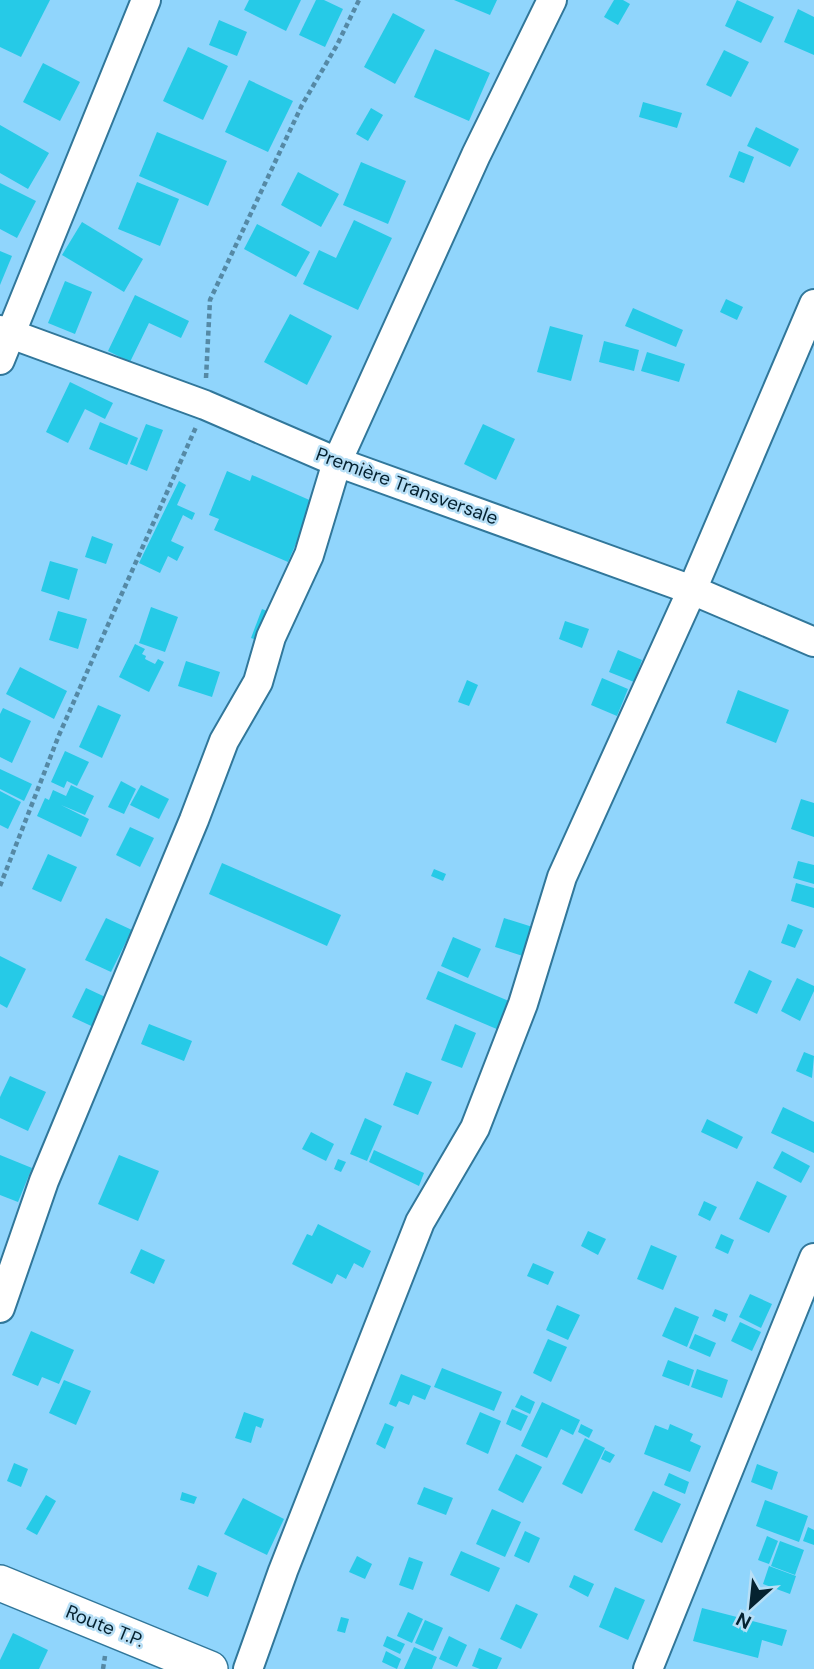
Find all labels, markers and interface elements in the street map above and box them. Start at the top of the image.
street label: Première Transversale [312,441,502,531]
north arrow [716,1571,786,1641]
street label: Route T.P. [62,1599,148,1653]
text: N [732,1606,755,1635]

